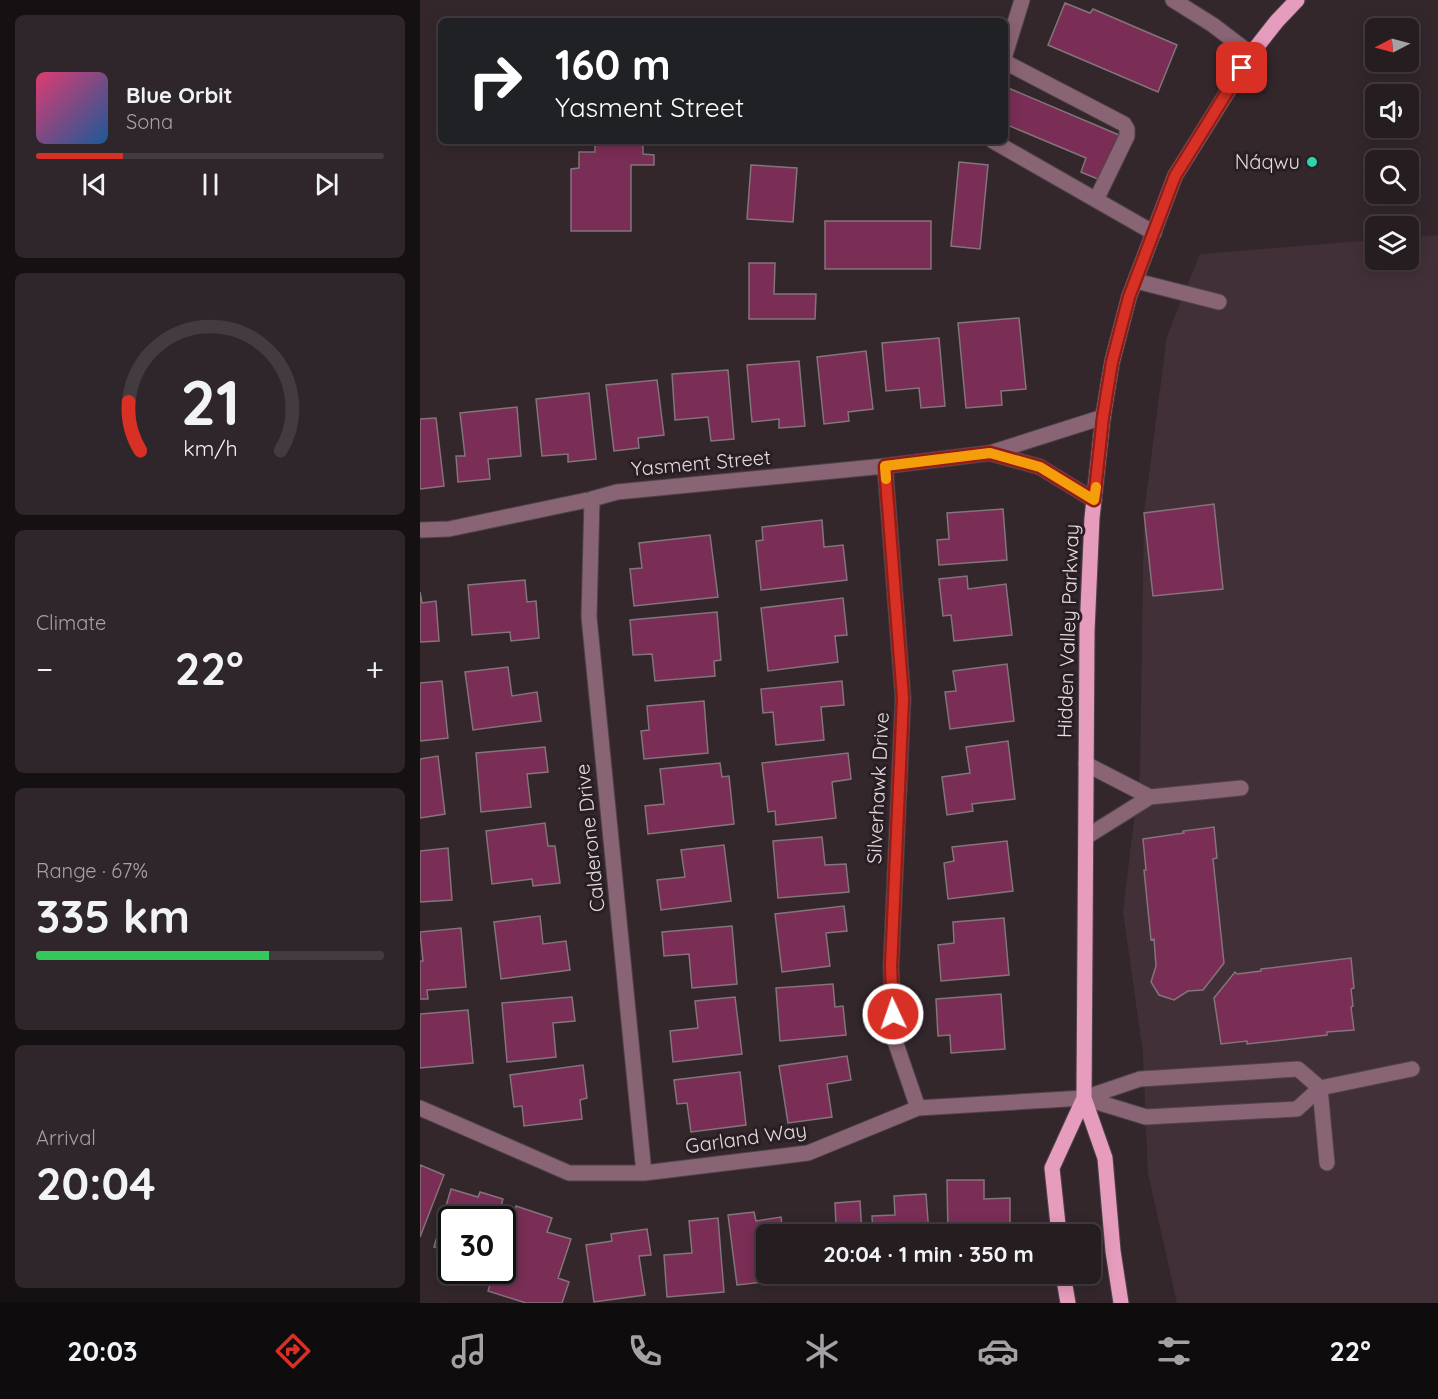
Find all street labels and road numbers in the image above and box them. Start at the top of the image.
street label: Yasment Street [630,444,772,481]
street label: Hidden Valley Parkway [1051,523,1084,739]
street label: Silverhawk Drive [861,712,894,864]
street label: Calderone Drive [569,763,610,913]
street label: Garland Way [684,1117,808,1158]

